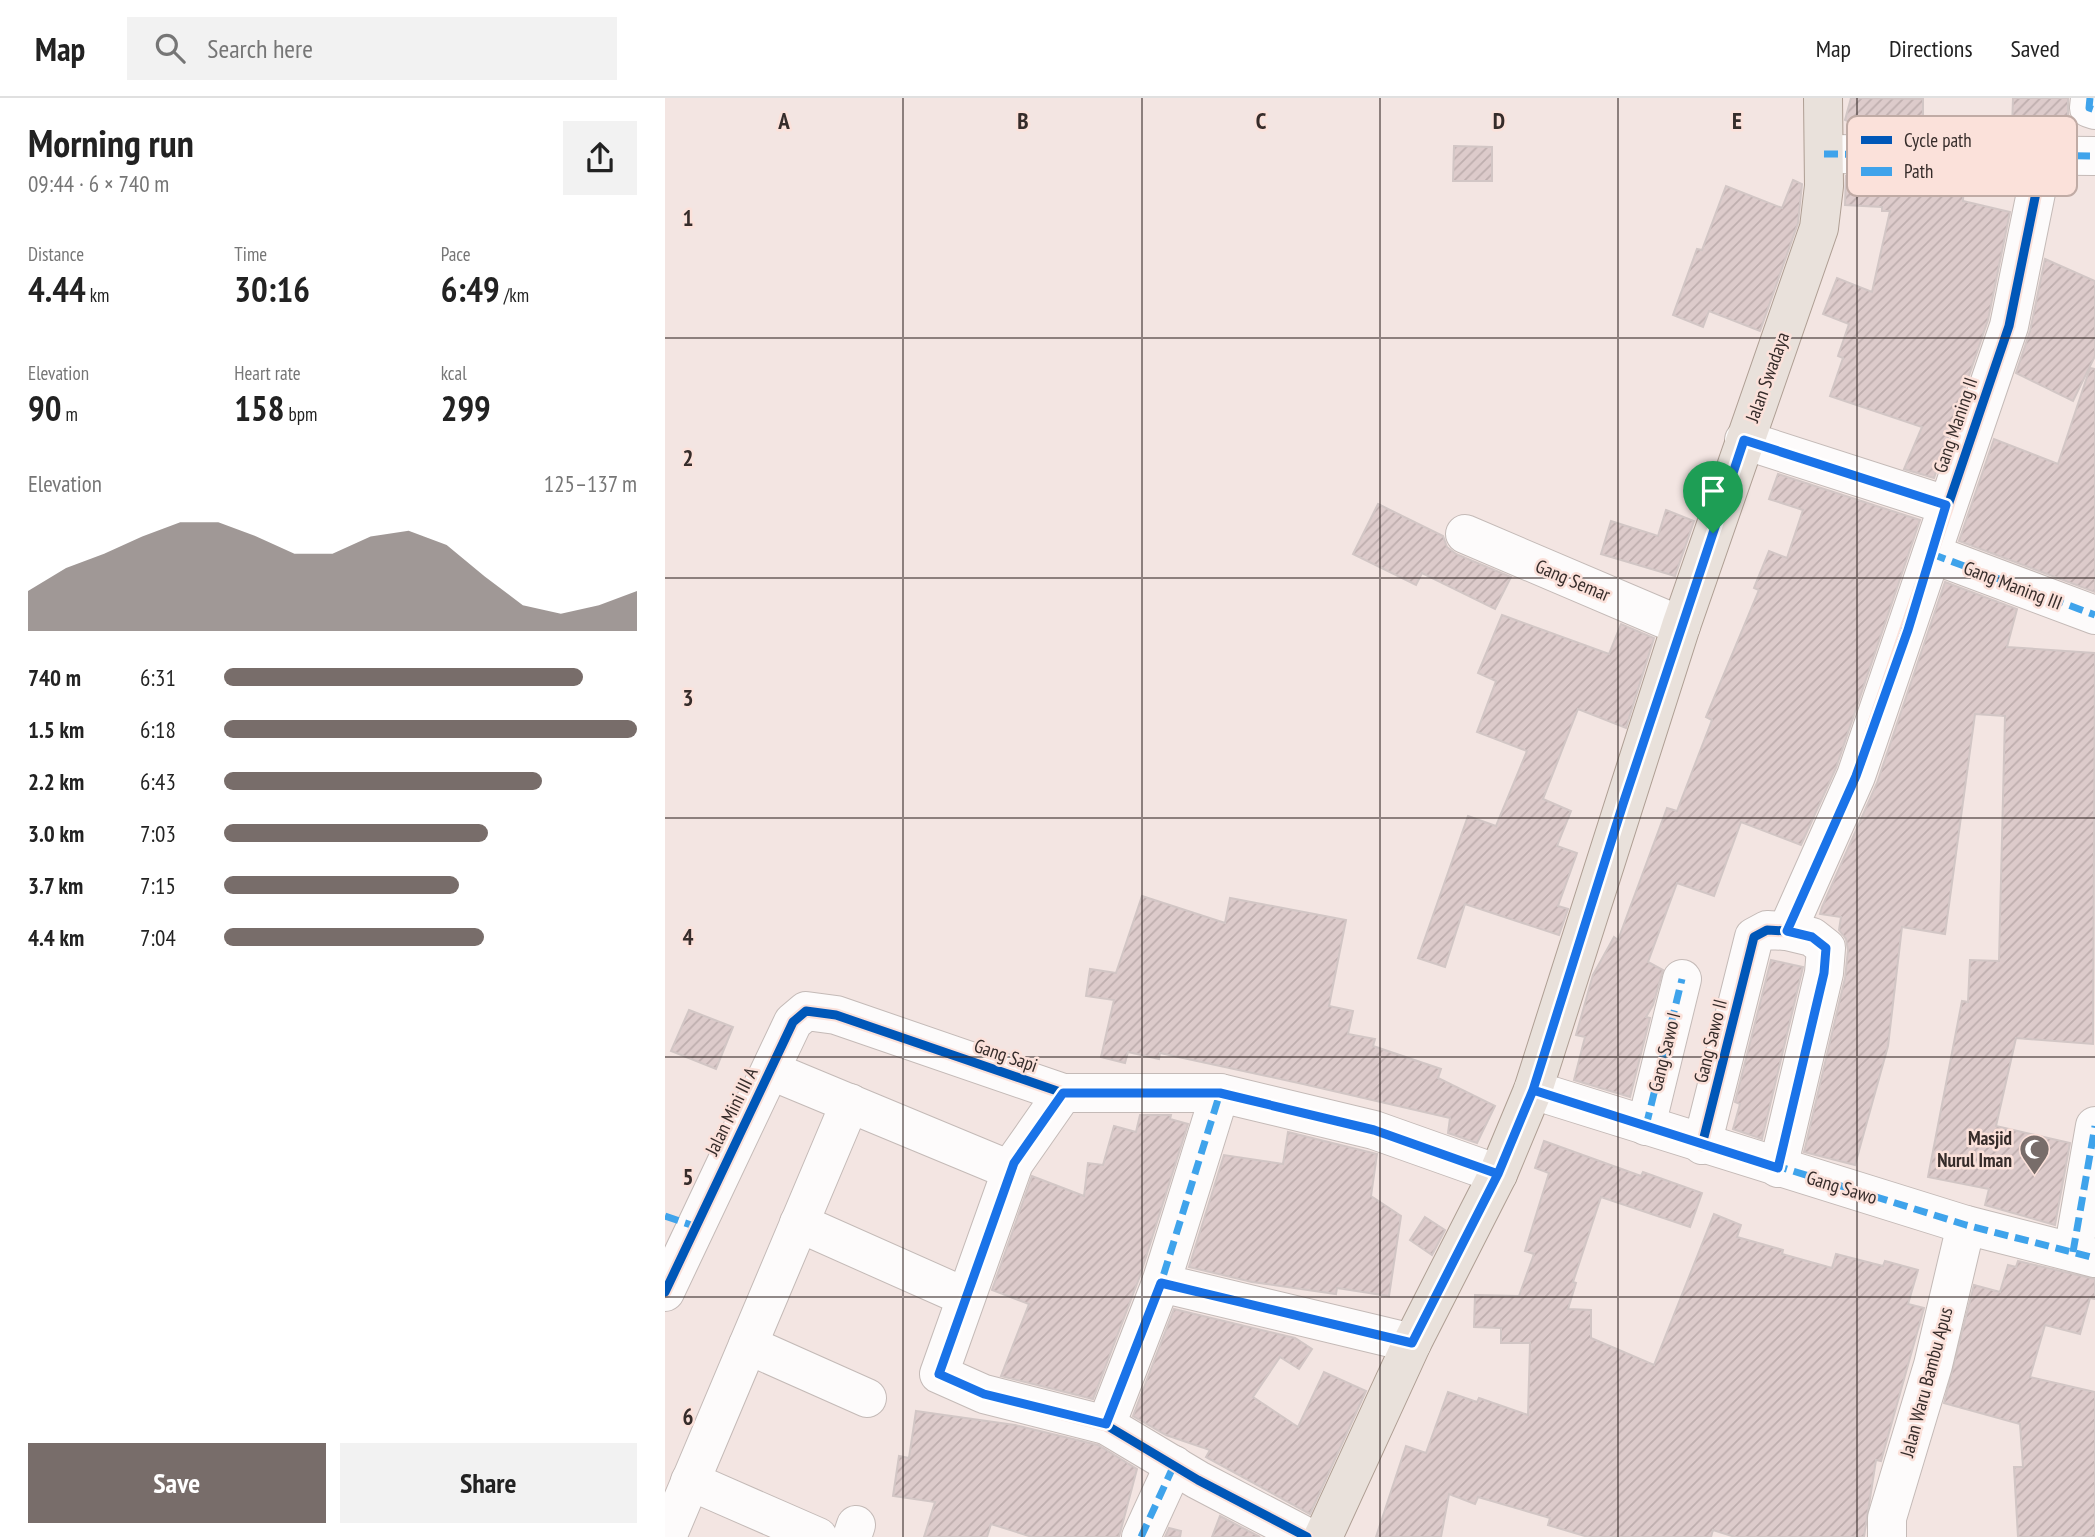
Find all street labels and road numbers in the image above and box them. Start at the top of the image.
street label: Jalan Swadaya [1739,329,1794,426]
street label: Gang Maning II [1928,374,1982,476]
street label: Gang Semar [1532,554,1615,607]
street label: Gang Maning III [1960,555,2066,615]
street label: Gang Sawo II [1688,997,1732,1085]
street label: Gang Sawo I [1643,1010,1685,1094]
street label: Gang Sapi [971,1033,1041,1077]
street label: Jalan Mini III A [699,1063,763,1160]
street label: Gang Sawo [1804,1165,1880,1209]
street label: Jalan Waru Bambu Apus [1894,1304,1958,1461]

